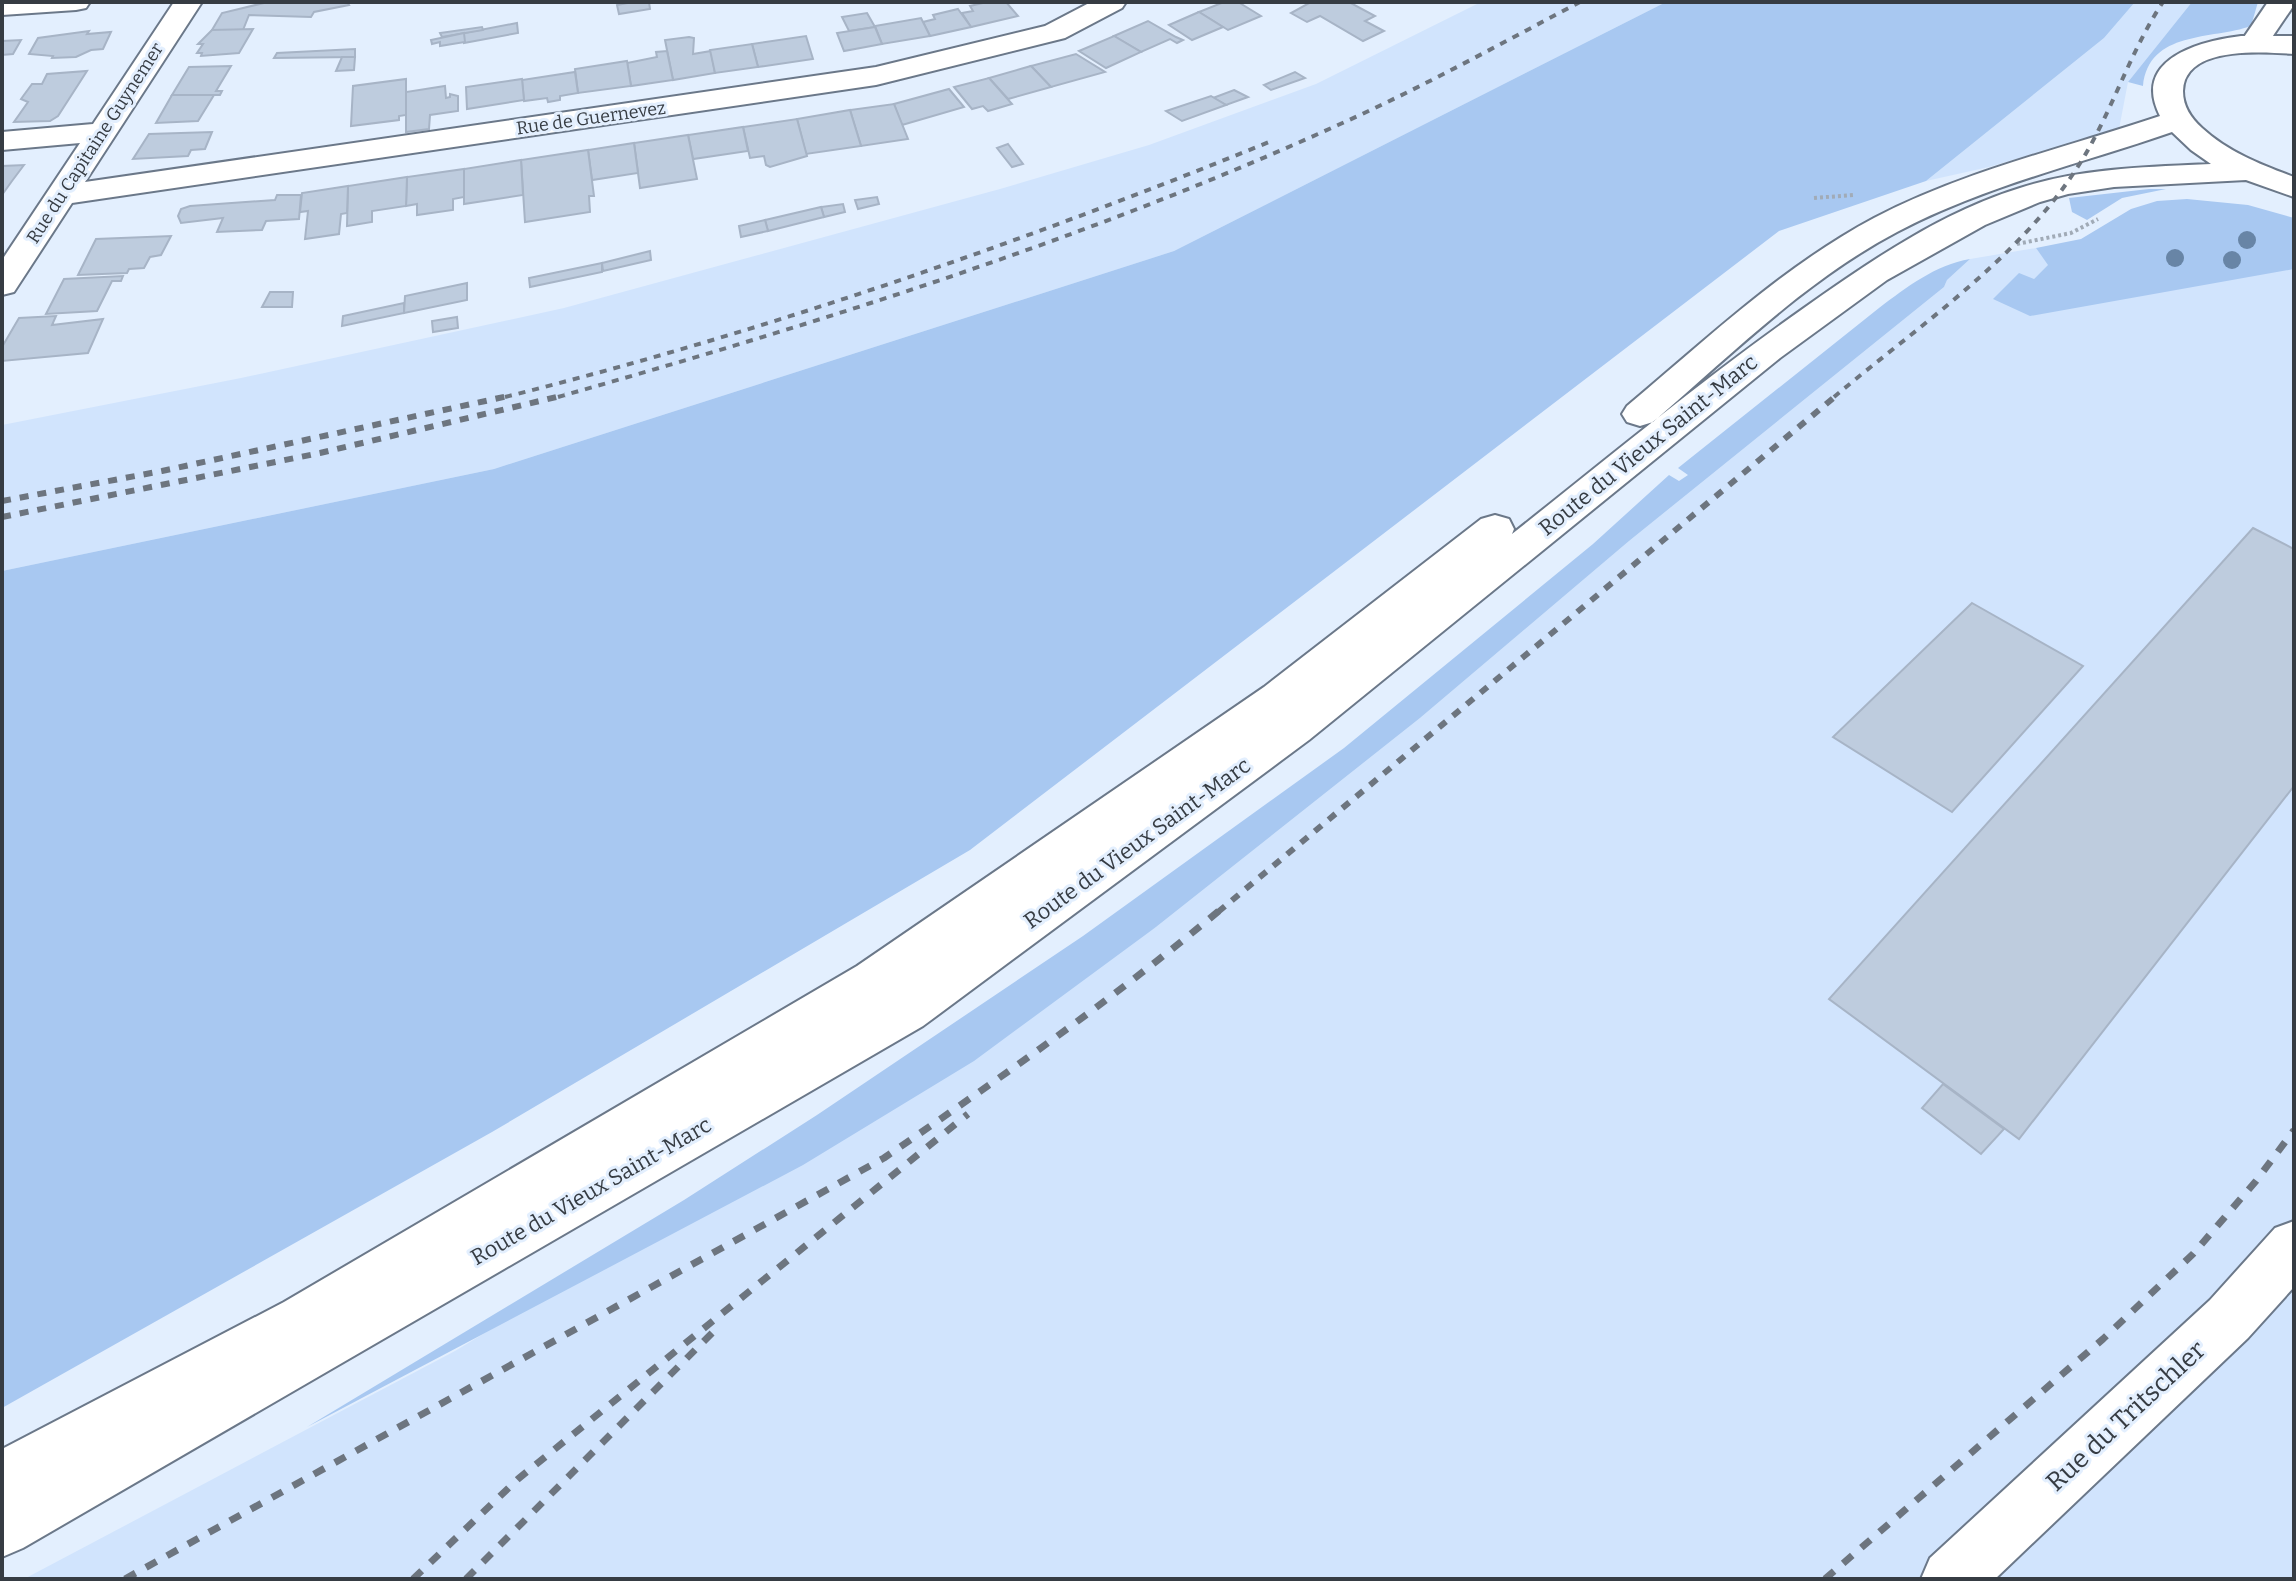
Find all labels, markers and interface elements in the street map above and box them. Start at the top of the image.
street label: Rue du Capitaine Guynemer [22,39,168,247]
street label: Rue de Guernevez [515,97,667,139]
street label: Route du Vieux Saint-Marc [1533,348,1763,542]
street label: Route du Vieux Saint-Marc [1018,752,1256,934]
street label: Route du Vieux Saint-Marc [466,1111,716,1271]
street label: Rue du Tritschler [2040,1334,2212,1498]

